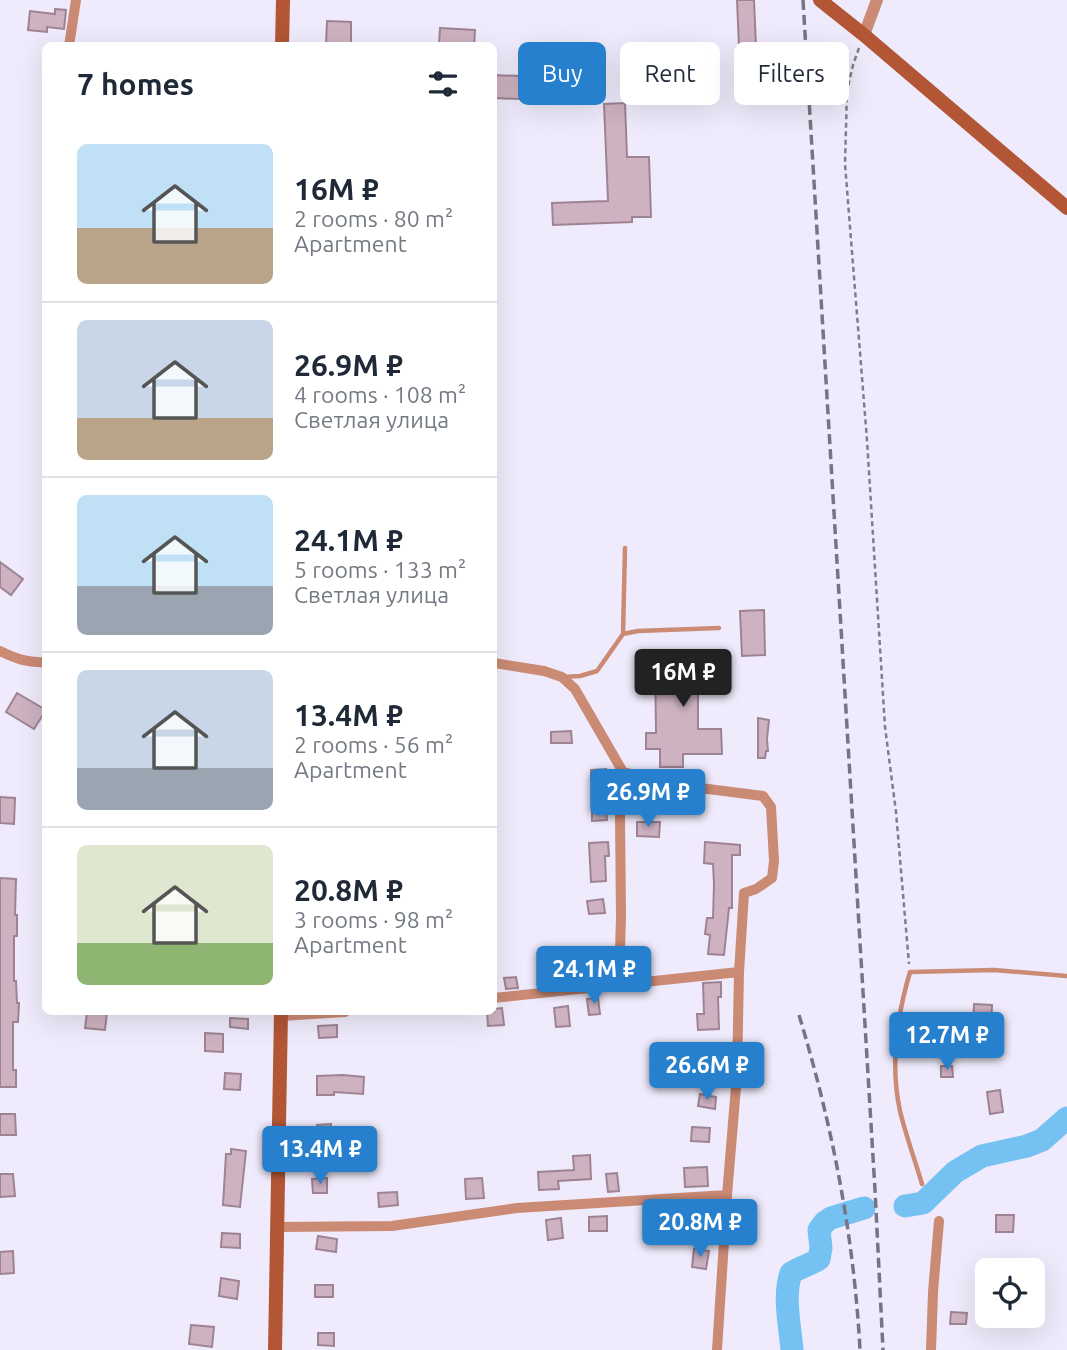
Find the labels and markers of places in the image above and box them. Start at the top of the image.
pin: 16M ₽ [634,650,732,709]
pin: 26.9M ₽ [583,770,713,829]
pin: 24.1M ₽ [529,946,659,1006]
pin: 12.7M ₽ [882,1012,1012,1072]
pin: 26.6M ₽ [642,1042,772,1102]
pin: 13.4M ₽ [255,1126,385,1186]
pin: 20.8M ₽ [635,1200,765,1259]

